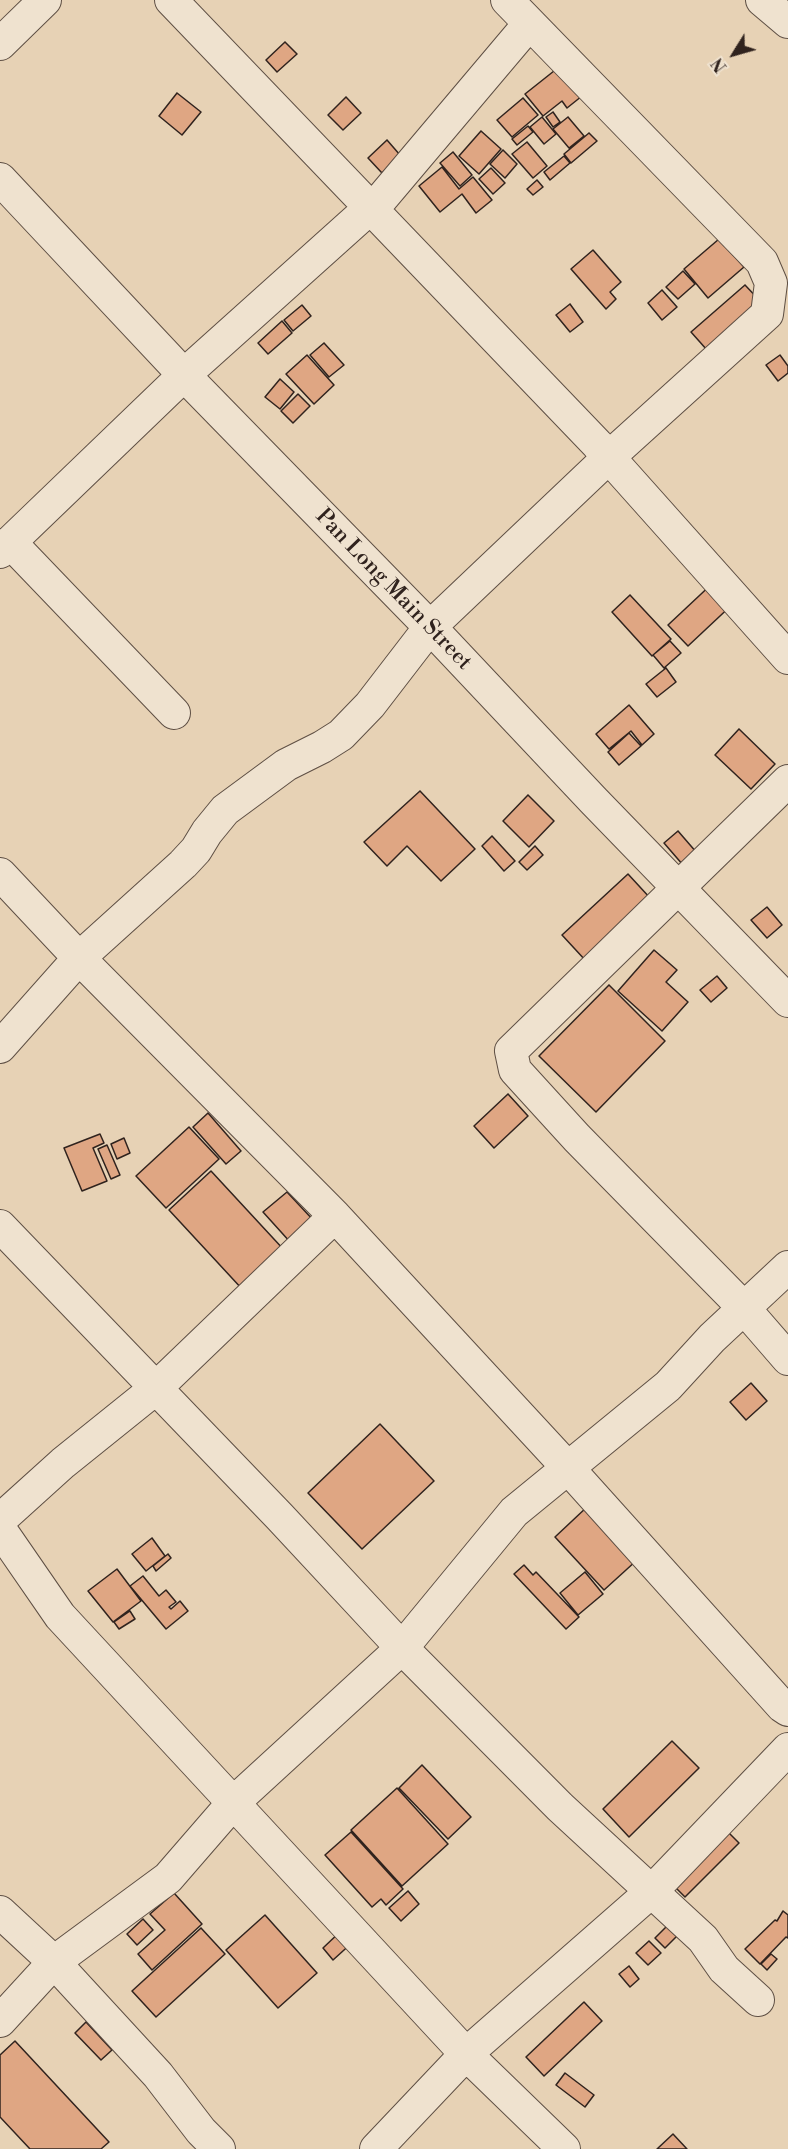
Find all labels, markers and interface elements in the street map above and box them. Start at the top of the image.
north arrow [704,24,764,84]
text: N [708,54,731,76]
street label: Pan Long Main Street [309,504,477,676]

